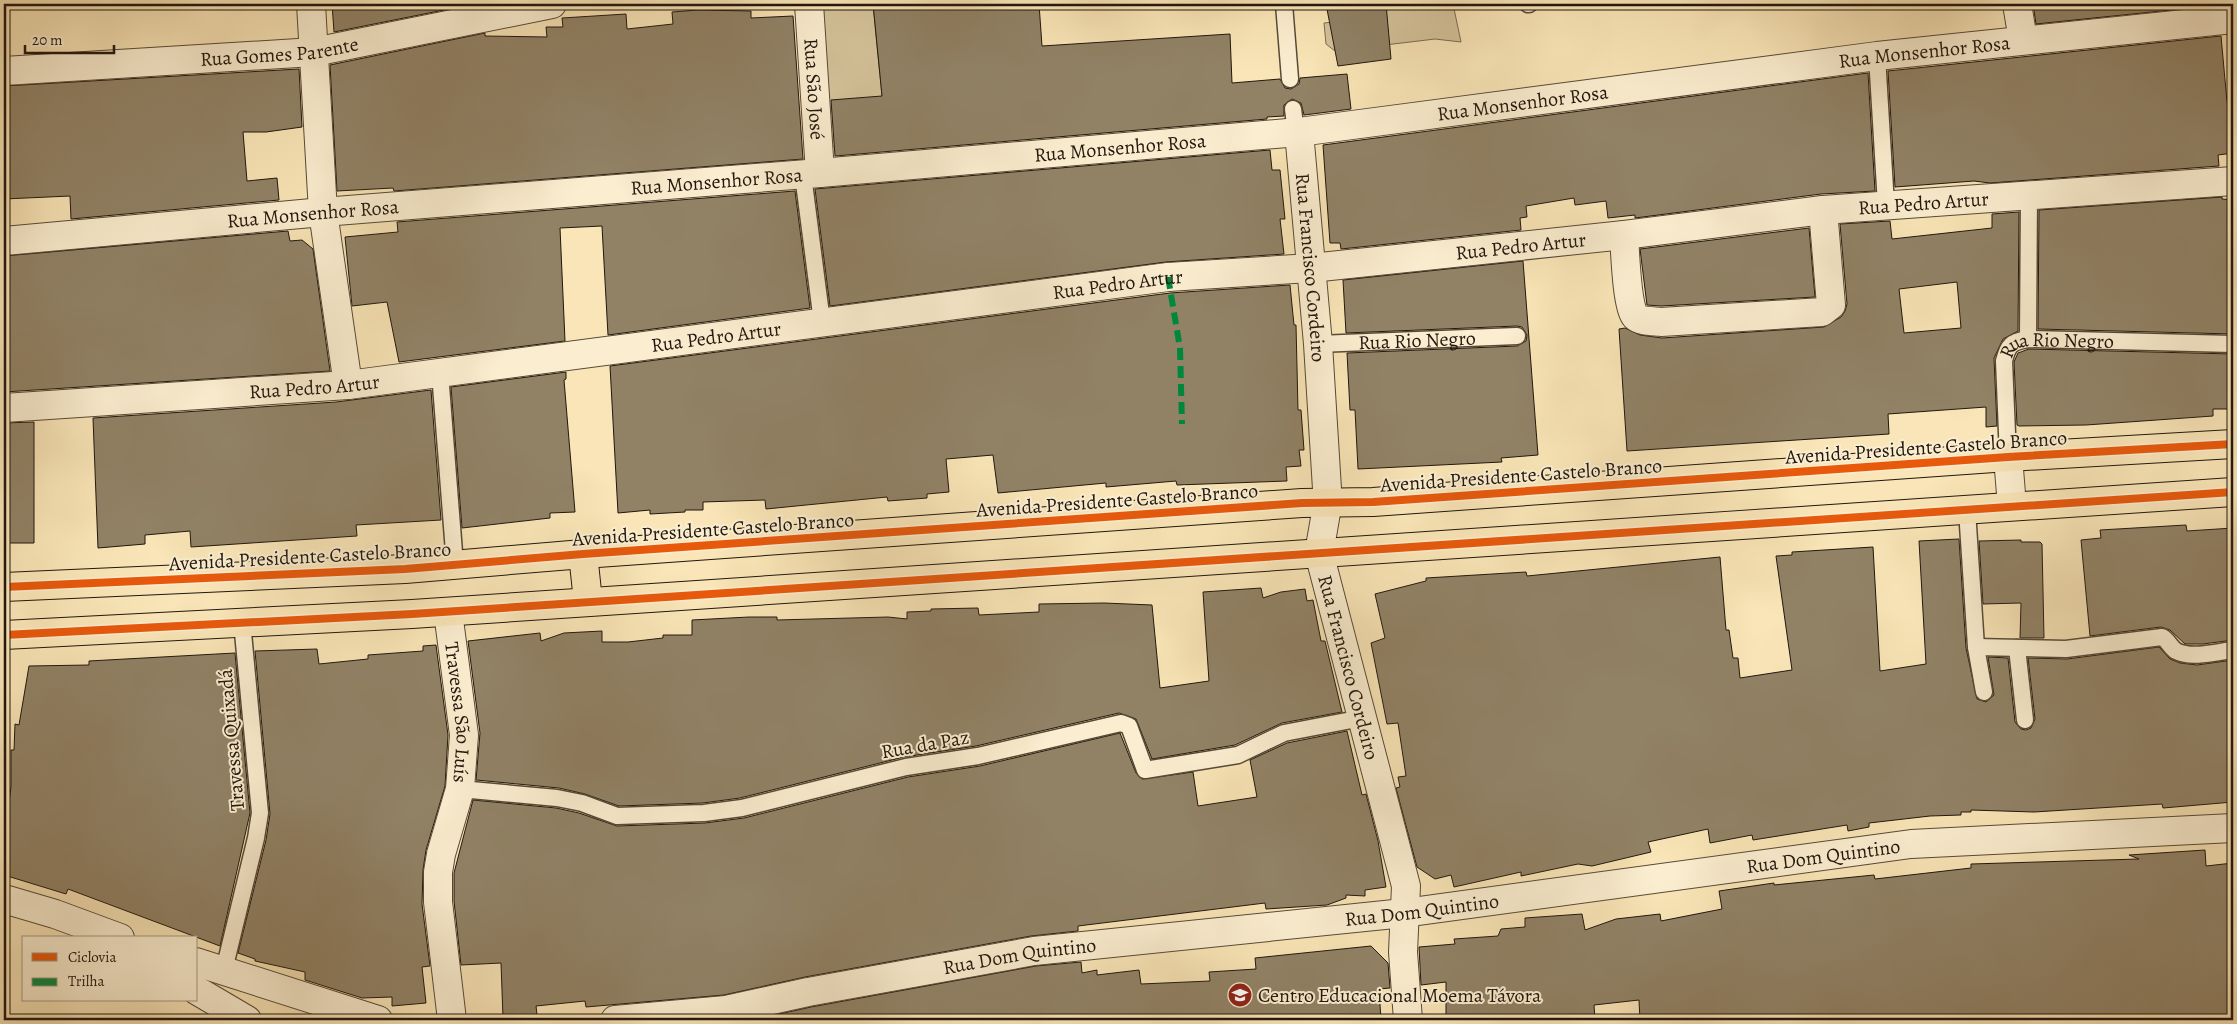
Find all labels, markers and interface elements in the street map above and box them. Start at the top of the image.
scale bar [25,22,114,54]
street label: Rua Monsenhor Rosa [1837,29,2012,75]
text: 20 m [32,30,63,50]
street label: Rua Gomes Parente [199,30,361,73]
street label: Rua São José [797,37,831,141]
street label: Rua Monsenhor Rosa [1435,78,1610,128]
street label: Rua Monsenhor Rosa [1033,127,1208,169]
street label: Rua Monsenhor Rosa [629,161,804,202]
street label: Rua Francisco Cordeiro [1289,172,1332,363]
street label: Rua Pedro Artur [1857,185,1990,221]
street label: Rua Monsenhor Rosa [226,193,400,235]
street label: Rua Pedro Artur [1454,226,1588,267]
street label: Rua Pedro Artur [1051,263,1184,306]
street label: Rua Pedro Artur [649,315,783,359]
street label: Rua Rio Negro [1358,325,1476,356]
street label: Rua Rio Negro [1993,326,2114,362]
street label: Rua Pedro Artur [248,368,382,406]
street label: Avenida Presidente Castelo Branco [1783,424,2068,471]
street label: Avenida Presidente Castelo Branco [1378,452,1663,499]
street label: Avenida Presidente Castelo Branco [974,477,1259,524]
street label: Avenida Presidente Castelo Branco [570,506,855,553]
street label: Avenida Presidente Castelo Branco [167,536,452,577]
street label: Rua Francisco Cordeiro [1311,572,1385,763]
street label: Travessa São Luís [438,640,477,784]
street label: Travessa Quixadá [212,667,251,812]
street label: Rua da Paz [879,723,971,766]
street label: Rua Dom Quintino [1745,833,1902,880]
street label: Rua Dom Quintino [1343,887,1500,933]
street label: Rua Dom Quintino [941,932,1098,981]
legend [22,936,198,1002]
text: Ciclovia [68,947,116,967]
text: Trilha [68,971,104,991]
school or university icon: Centro Educacional Moema Távora [1227,982,1253,1008]
place label: Centro Educacional Moema Távora [1258,982,1542,1009]

